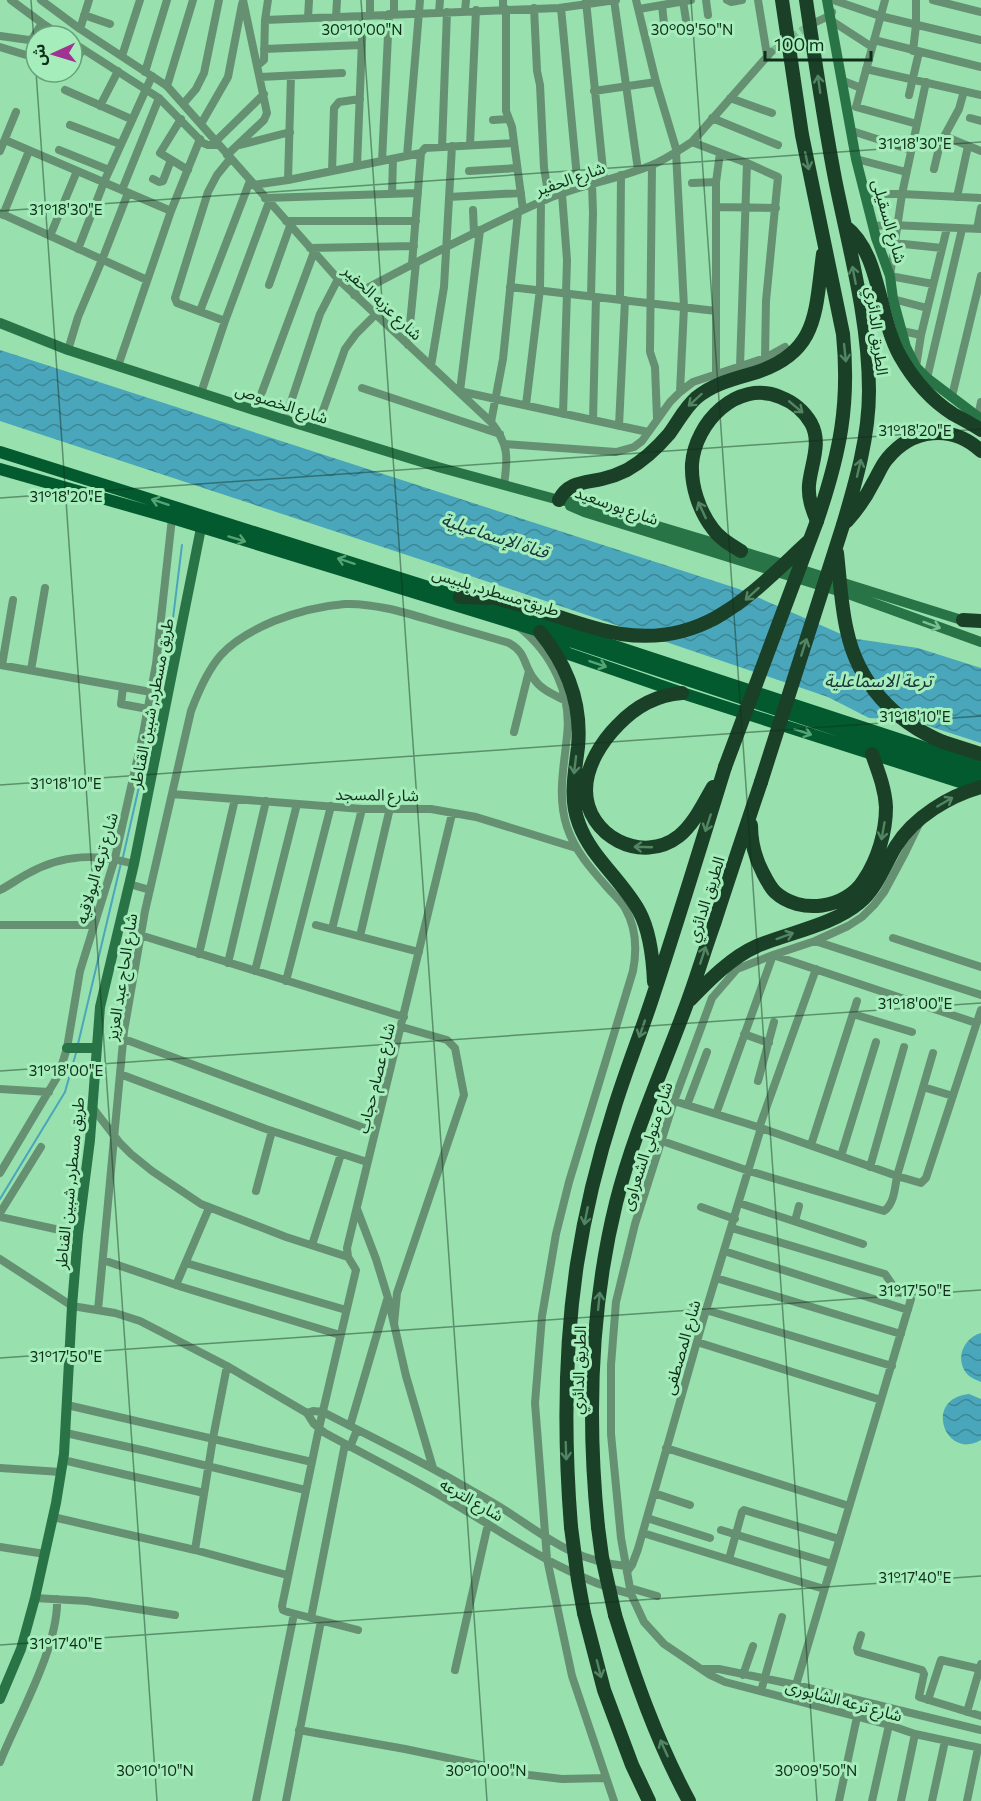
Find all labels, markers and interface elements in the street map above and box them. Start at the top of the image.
text: 30°10'00"N [321,20,403,38]
text: 30°09'50"N [651,20,733,38]
north arrow [24,24,84,84]
scale bar [765,24,872,62]
text: 100 m [774,33,824,55]
text: ش [28,43,50,67]
one-way arrow [813,74,824,94]
text: 31°18'30"E [878,134,952,152]
one-way arrow [802,152,814,171]
street label: شارع الحفير [532,157,609,203]
street label: شارع السقيلى [865,177,911,266]
text: 31°18'30"E [29,200,103,218]
street label: شارع عزبه الحفير [336,260,427,347]
one-way arrow [848,266,859,286]
street label: الطريق الدائري [859,286,893,377]
one-way arrow [840,342,851,362]
street label: شارع الخصوص [232,379,331,431]
one-way arrow [688,393,703,407]
one-way arrow [788,401,804,414]
text: 31°18'20"E [878,421,952,439]
one-way arrow [854,459,865,479]
street label: شارع بورسعيد [572,482,661,532]
text: 31°18'20"E [29,487,103,505]
one-way arrow [151,496,170,507]
one-way arrow [696,501,708,519]
water label: قناة الإسماعيلية [438,507,553,565]
one-way arrow [228,534,247,545]
one-way arrow [337,555,356,566]
street label: طريق مسطرد, بلبيس [430,563,562,621]
one-way arrow [744,587,759,601]
street label: طريق مسطرد, شبين القناطر [125,616,179,791]
one-way arrow [923,620,941,631]
one-way arrow [800,638,811,657]
one-way arrow [588,659,607,670]
water label: ترعة الاسماعلية [824,669,935,692]
text: 31°18'10"E [879,707,951,725]
one-way arrow [793,727,812,738]
one-way arrow [570,754,581,774]
text: 31°18'10"E [30,774,102,792]
street label: شارع المسجد [335,784,419,808]
one-way arrow [936,796,953,808]
street label: شارع ترعه البولاقيه [71,810,125,927]
one-way arrow [701,813,712,832]
one-way arrow [877,821,888,840]
one-way arrow [634,842,654,853]
street label: الطريق الدائري [682,854,731,945]
street label: شارع الحاج عبد العزيز [101,912,144,1044]
one-way arrow [775,929,794,940]
one-way arrow [699,946,710,965]
text: 31°18'00"E [878,994,952,1012]
one-way arrow [635,1019,646,1038]
street label: شارع عصام حجاب [352,1021,402,1136]
text: 31°18'00"E [29,1061,103,1079]
street label: شارع متولي الشعراوى [616,1079,680,1214]
street label: طريق مسطرد, شبين القناطر [50,1096,89,1271]
one-way arrow [580,1205,591,1225]
text: 31°17'50"E [879,1281,951,1299]
one-way arrow [593,1292,604,1312]
street label: شارع المصطفى [658,1297,707,1398]
street label: الطريق الدائري [567,1325,593,1415]
text: 31°17'50"E [30,1347,102,1365]
one-way arrow [561,1441,572,1461]
street label: شارع الترعه [435,1473,507,1528]
text: 31°17'40"E [879,1568,951,1586]
text: 31°17'40"E [30,1634,102,1652]
one-way arrow [593,1660,605,1679]
street label: شارع ترعه الشابورى [783,1675,904,1729]
one-way arrow [657,1740,669,1758]
text: 30°10'10"N [116,1761,194,1779]
text: 30°10'00"N [445,1761,527,1779]
text: 30°09'50"N [775,1761,857,1779]

